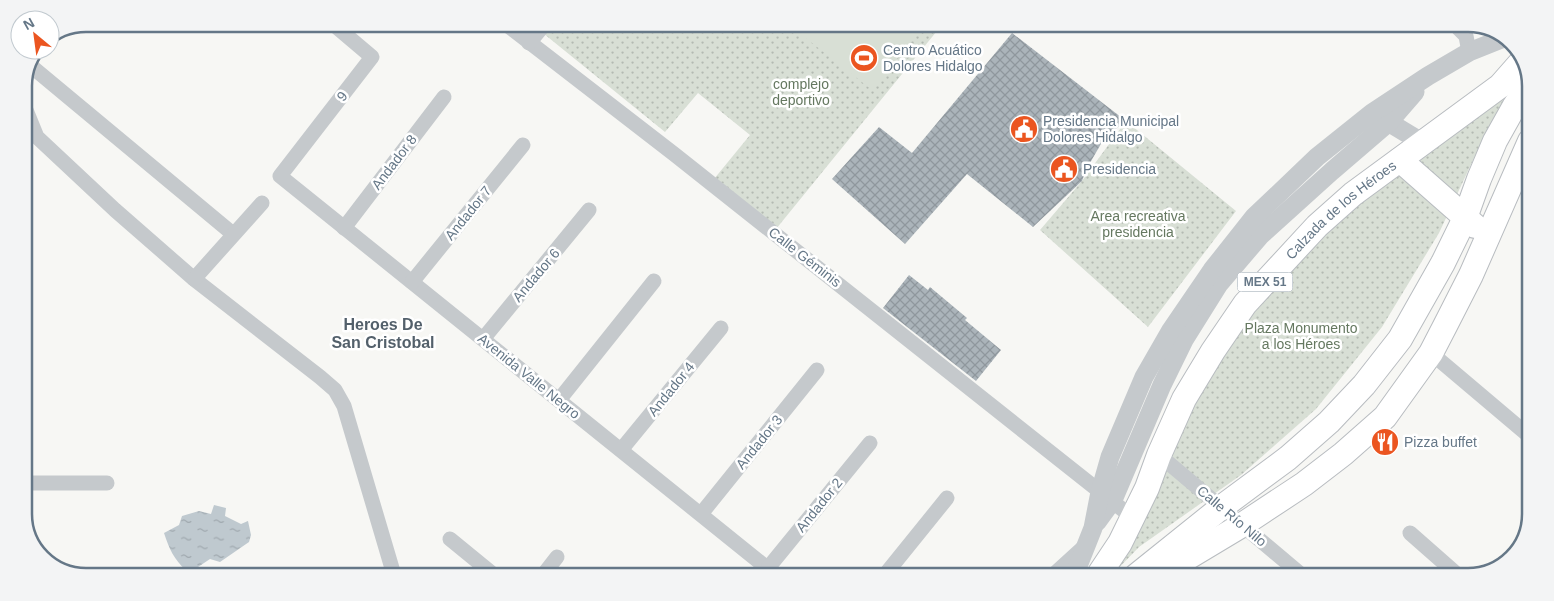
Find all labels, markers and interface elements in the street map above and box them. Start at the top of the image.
north arrow [10,10,60,60]
text: N [20,14,37,33]
place label: Centro Acuático Dolores Hidalgo [883,42,983,74]
sports icon: Centro Acuático Dolores Hidalgo [849,43,879,73]
park label: complejo deportivo [772,76,830,108]
street label: 9 [333,88,351,104]
place label: Presidencia Municipal Dolores Hidalgo [1043,113,1179,145]
public building icon: Presidencia Municipal Dolores Hidalgo [1009,114,1039,144]
street label: Andador 8 [368,131,420,193]
public building icon: Presidencia [1049,154,1079,184]
street label: Calzada de los Héroes [1282,157,1399,263]
place label: Presidencia [1083,161,1156,177]
street label: Andador 7 [441,183,495,243]
park label: Area recreativa presidencia [1091,208,1186,240]
street label: Calle Géminis [766,224,844,290]
street label: Andador 6 [509,245,563,305]
road number: MEX 51 [1238,272,1292,292]
district label: Heroes De San Cristobal [331,316,435,351]
park label: Plaza Monumento a los Héroes [1245,320,1358,352]
street label: Avenida Valle Negro [475,330,583,422]
street label: Andador 4 [644,359,698,419]
street label: Andador 3 [732,412,786,472]
restaurant icon: Pizza buffet [1370,427,1400,457]
place label: Pizza buffet [1404,434,1477,450]
street label: Andador 2 [792,475,846,535]
street label: Calle Río Nilo [1194,482,1270,550]

